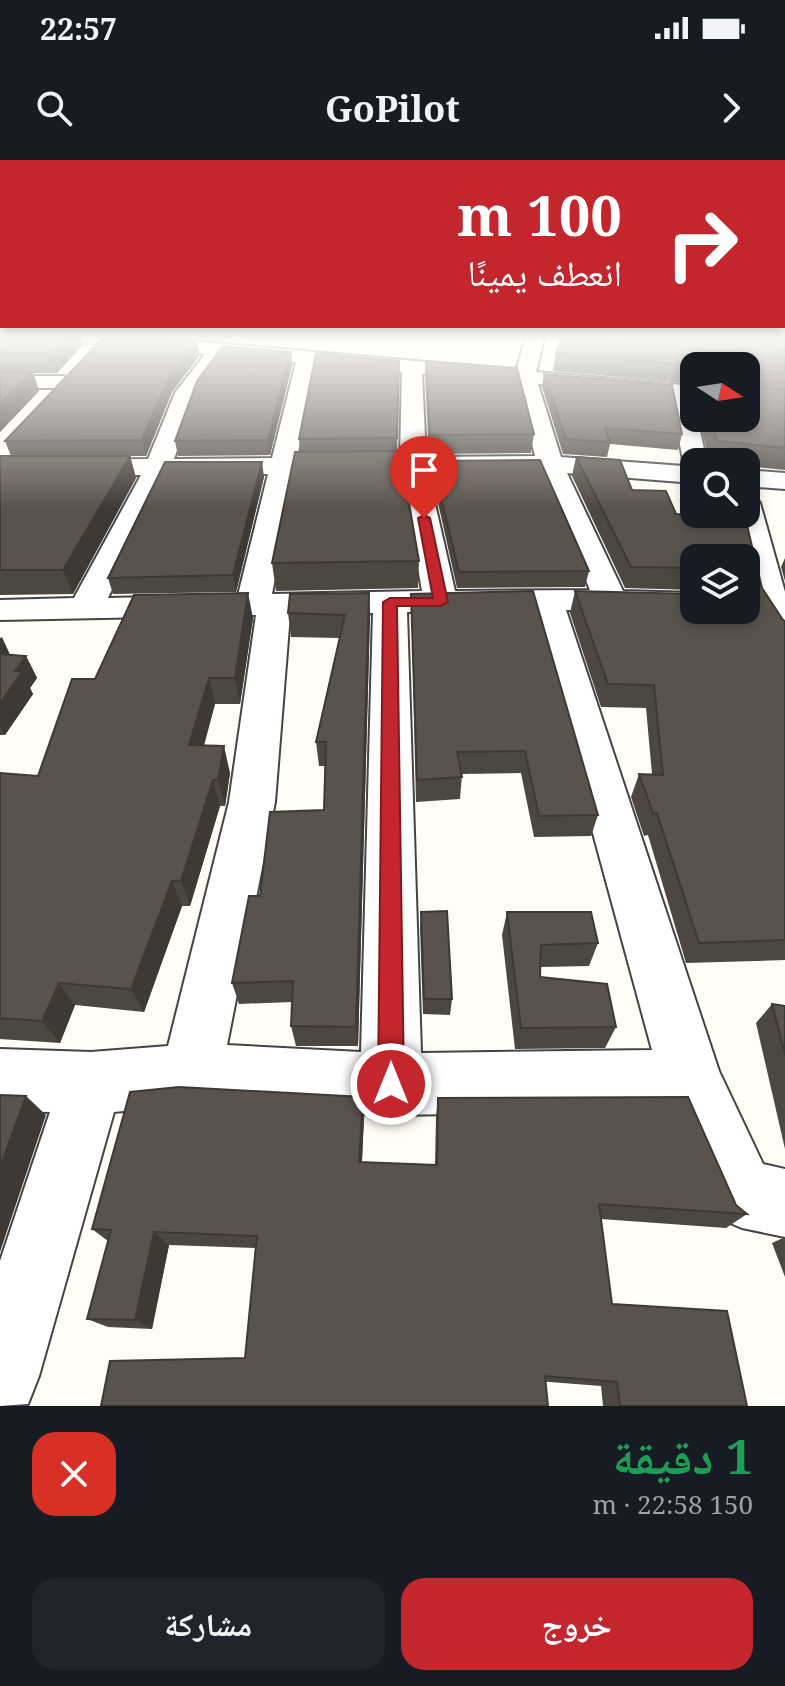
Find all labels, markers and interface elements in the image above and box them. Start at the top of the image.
text: 22:57 [40,8,117,49]
text: GoPilot [325,84,460,133]
icon: search [32,86,76,130]
icon: forward [709,86,753,130]
text: 100 m [457,176,622,252]
icon: right [650,192,754,296]
text: انعطف يمينًا [467,248,622,297]
north arrow [680,352,760,432]
map controls [680,352,760,624]
pin [390,436,458,518]
icon: arrive [402,448,446,492]
button: search [680,448,760,528]
button: layers [680,544,760,624]
position arrow [349,1042,433,1126]
text: 1 دقيقة [613,1423,753,1488]
button: close [32,1432,116,1516]
text: 150 m · 22:58 [592,1486,753,1522]
button: مشاركة [32,1578,385,1670]
button: خروج [401,1578,753,1670]

